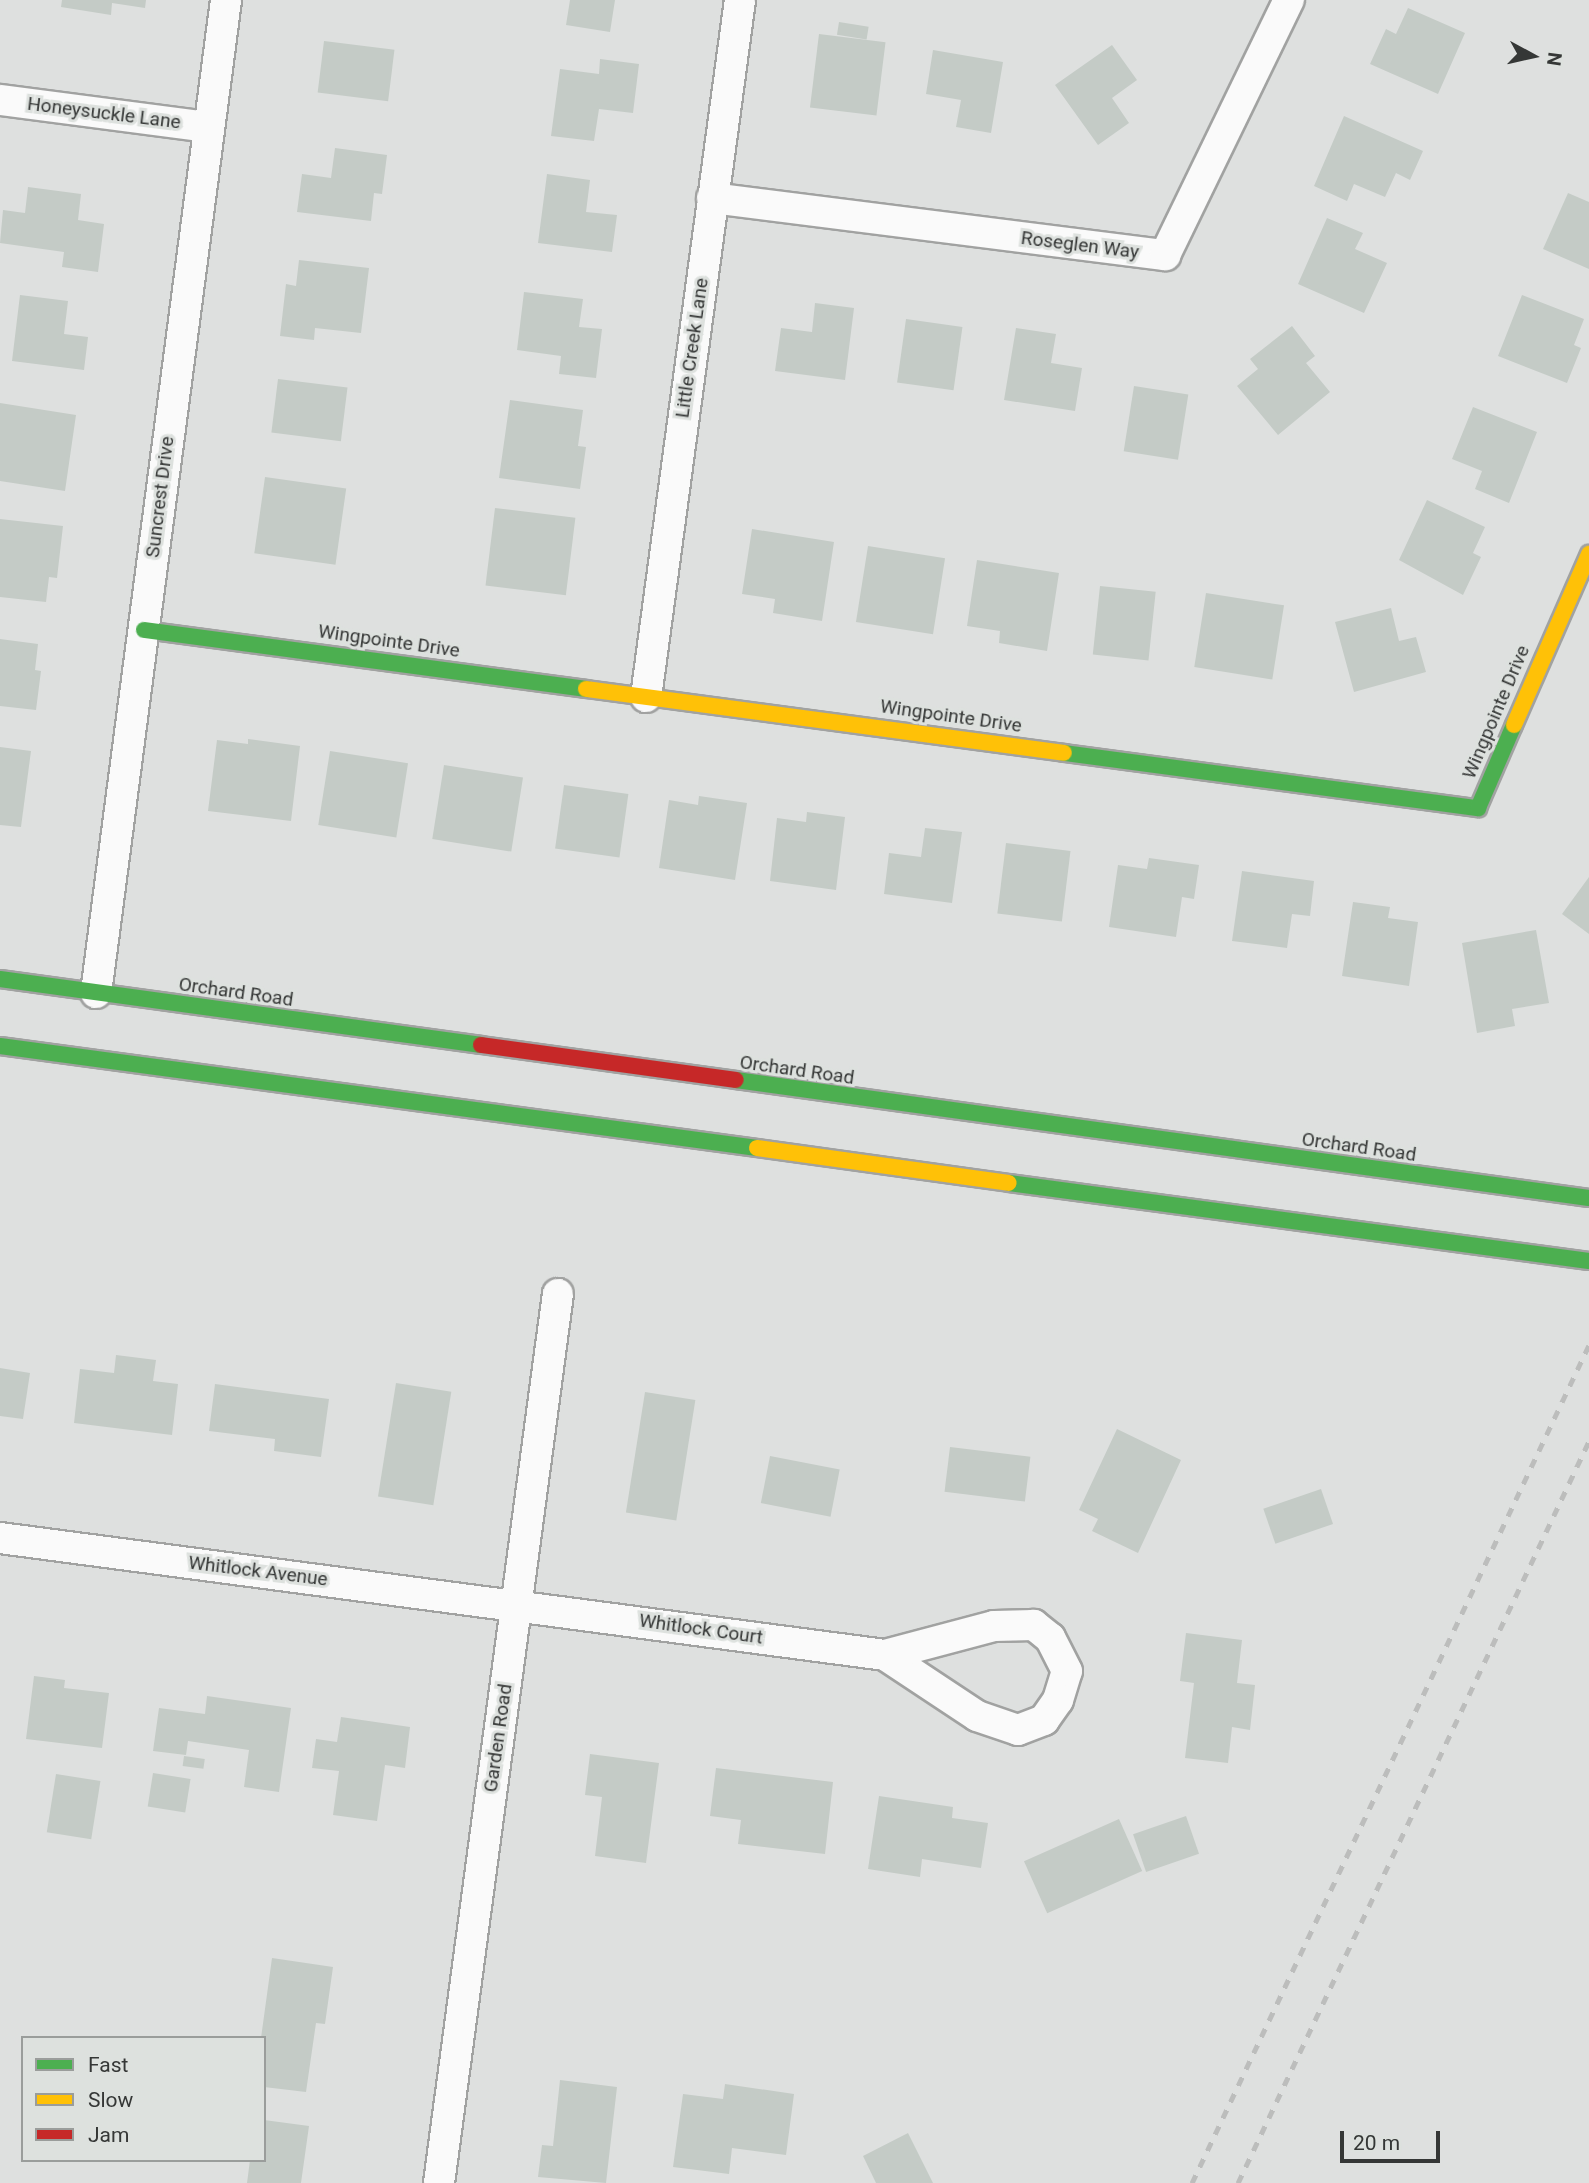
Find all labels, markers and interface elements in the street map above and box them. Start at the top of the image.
north arrow [1498,21,1568,91]
text: N [1542,51,1567,67]
street label: Honeysuckle Lane [26,92,182,134]
street label: Roseglen Way [1020,226,1140,264]
street label: Little Creek Lane [671,277,713,419]
street label: Suncrest Drive [141,435,179,559]
street label: Wingpointe Drive [317,620,461,662]
street label: Wingpointe Drive [1458,642,1534,782]
street label: Wingpointe Drive [879,695,1023,737]
street label: Orchard Road [177,973,295,1011]
street label: Orchard Road [738,1051,856,1089]
street label: Orchard Road [1300,1128,1418,1166]
street label: Whitlock Avenue [187,1551,329,1591]
street label: Whitlock Court [638,1609,764,1649]
street label: Garden Road [479,1682,517,1794]
legend [21,2036,266,2162]
text: Fast [88,2053,128,2077]
text: Slow [88,2088,133,2112]
scale bar [1344,2116,1444,2160]
text: Jam [88,2123,129,2147]
text: 20 m [1353,2131,1400,2155]

